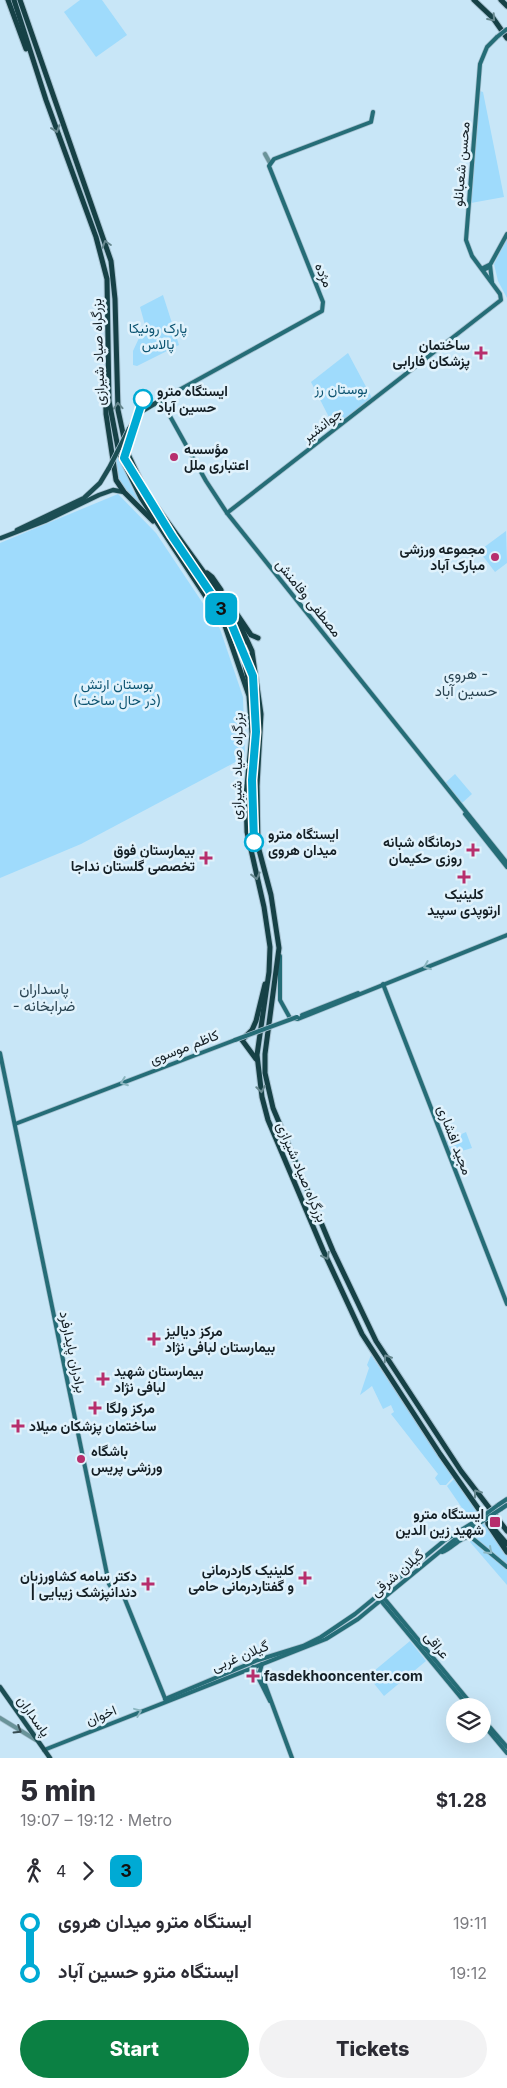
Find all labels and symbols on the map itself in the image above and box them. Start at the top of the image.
one-way arrow [486,13,495,22]
street label: محسن شعبانلو [448,121,474,207]
one-way arrow [51,125,61,133]
one-way arrow [102,241,112,249]
street label: مژده [311,260,337,290]
street label: بزرگراه صیاد شیرازی [87,298,109,406]
park label: پارک رونیکا پالاس [129,319,187,354]
place label: ساختمان پزشکان فارابی [392,336,470,371]
marker: ساختمان پزشکان فارابی [474,346,488,360]
park label: بوستان رز [313,380,368,398]
place label: ایستگاه مترو حسین آباد [157,382,228,416]
marker: ایستگاه مترو حسین آباد [133,389,153,409]
one-way arrow [112,402,123,410]
street label: جوانشیر [298,404,346,447]
place label: مؤسسه اعتباری ملل [184,440,249,474]
marker: مؤسسه اعتباری ملل [168,451,180,463]
place label: مجموعه ورزشی مبارک آباد [400,540,485,574]
marker: مجموعه ورزشی مبارک آباد [489,551,501,563]
street label: مصطفی وفامنش [272,556,346,640]
line badge: 3 [205,593,237,625]
district label: هروی - حسین آباد [435,664,497,701]
park label: بوستان ارتش (در حال ساخت) [73,675,161,710]
street label: بزرگراه صیاد شیرازی [227,712,247,820]
place label: ایستگاه مترو میدان هروی [268,825,339,859]
marker: ایستگاه مترو میدان هروی [244,832,264,852]
place label: درمانگاه شبانه روزی حکیمان [383,833,462,867]
place label: بیمارستان فوق تخصصی گلستان نداجا [71,841,196,875]
marker: درمانگاه شبانه روزی حکیمان [466,843,480,857]
marker: بیمارستان فوق تخصصی گلستان نداجا [199,851,213,865]
marker: کلینیک ارتوپدی سپید [457,870,471,884]
one-way arrow [251,872,261,880]
place label: کلینیک ارتوپدی سپید [427,885,501,920]
one-way arrow [423,960,432,971]
district label: پاسداران - ضرابخانه [13,979,75,1015]
street label: کاظم موسوی [147,1026,221,1068]
one-way arrow [120,1076,129,1087]
one-way arrow [255,1084,265,1093]
street label: مجید افشاری [433,1103,477,1177]
street label: بزرگراه صیاد شیرازی [273,1119,331,1225]
one-way arrow [320,1251,330,1260]
street label: برادران پایدارفرد [55,1309,90,1395]
place label: مرکز دیالیز بیمارستان لبافی نژاد [164,1322,275,1356]
marker: مرکز دیالیز بیمارستان لبافی نژاد [147,1332,161,1346]
one-way arrow [383,1354,393,1363]
place label: بیمارستان شهید لبافی نژاد [114,1362,203,1396]
marker: بیمارستان شهید لبافی نژاد [96,1372,110,1386]
place label: مرکز ولگا [106,1399,155,1417]
marker: مرکز ولگا [88,1401,102,1415]
place label: ساختمان پزشکان میلاد [29,1417,156,1436]
marker: ساختمان پزشکان میلاد [11,1419,25,1433]
place label: باشگاه ورزشی پریس [91,1442,163,1477]
marker: باشگاه ورزشی پریس [75,1453,87,1465]
one-way arrow [474,1489,483,1499]
place label: ایستگاه مترو شهید زین الدین [396,1505,484,1539]
marker: ایستگاه مترو شهید زین الدین [488,1515,502,1529]
street label: گیلان شرقی [367,1545,427,1601]
one-way arrow [483,1545,492,1554]
place label: کلینیک کاردرمانی و گفتاردرمانی حامی [188,1561,294,1595]
place label: دکتر سامه کشاورزیان | دندانپزشک زیبایی [20,1567,137,1602]
marker: کلینیک کاردرمانی و گفتاردرمانی حامی [298,1571,312,1585]
marker: دکتر سامه کشاورزیان | دندانپزشک زیبایی [141,1577,155,1591]
street label: عراقی [420,1628,454,1662]
street label: گیلان غربی [209,1636,271,1676]
place label: fasdekhooncenter.com [264,1667,423,1684]
marker: fasdekhooncenter.com [246,1669,260,1683]
street label: پاسداران [13,1692,55,1741]
street label: اخوان [83,1701,119,1729]
one-way arrow [133,1708,142,1719]
one-way arrow [13,1723,22,1733]

